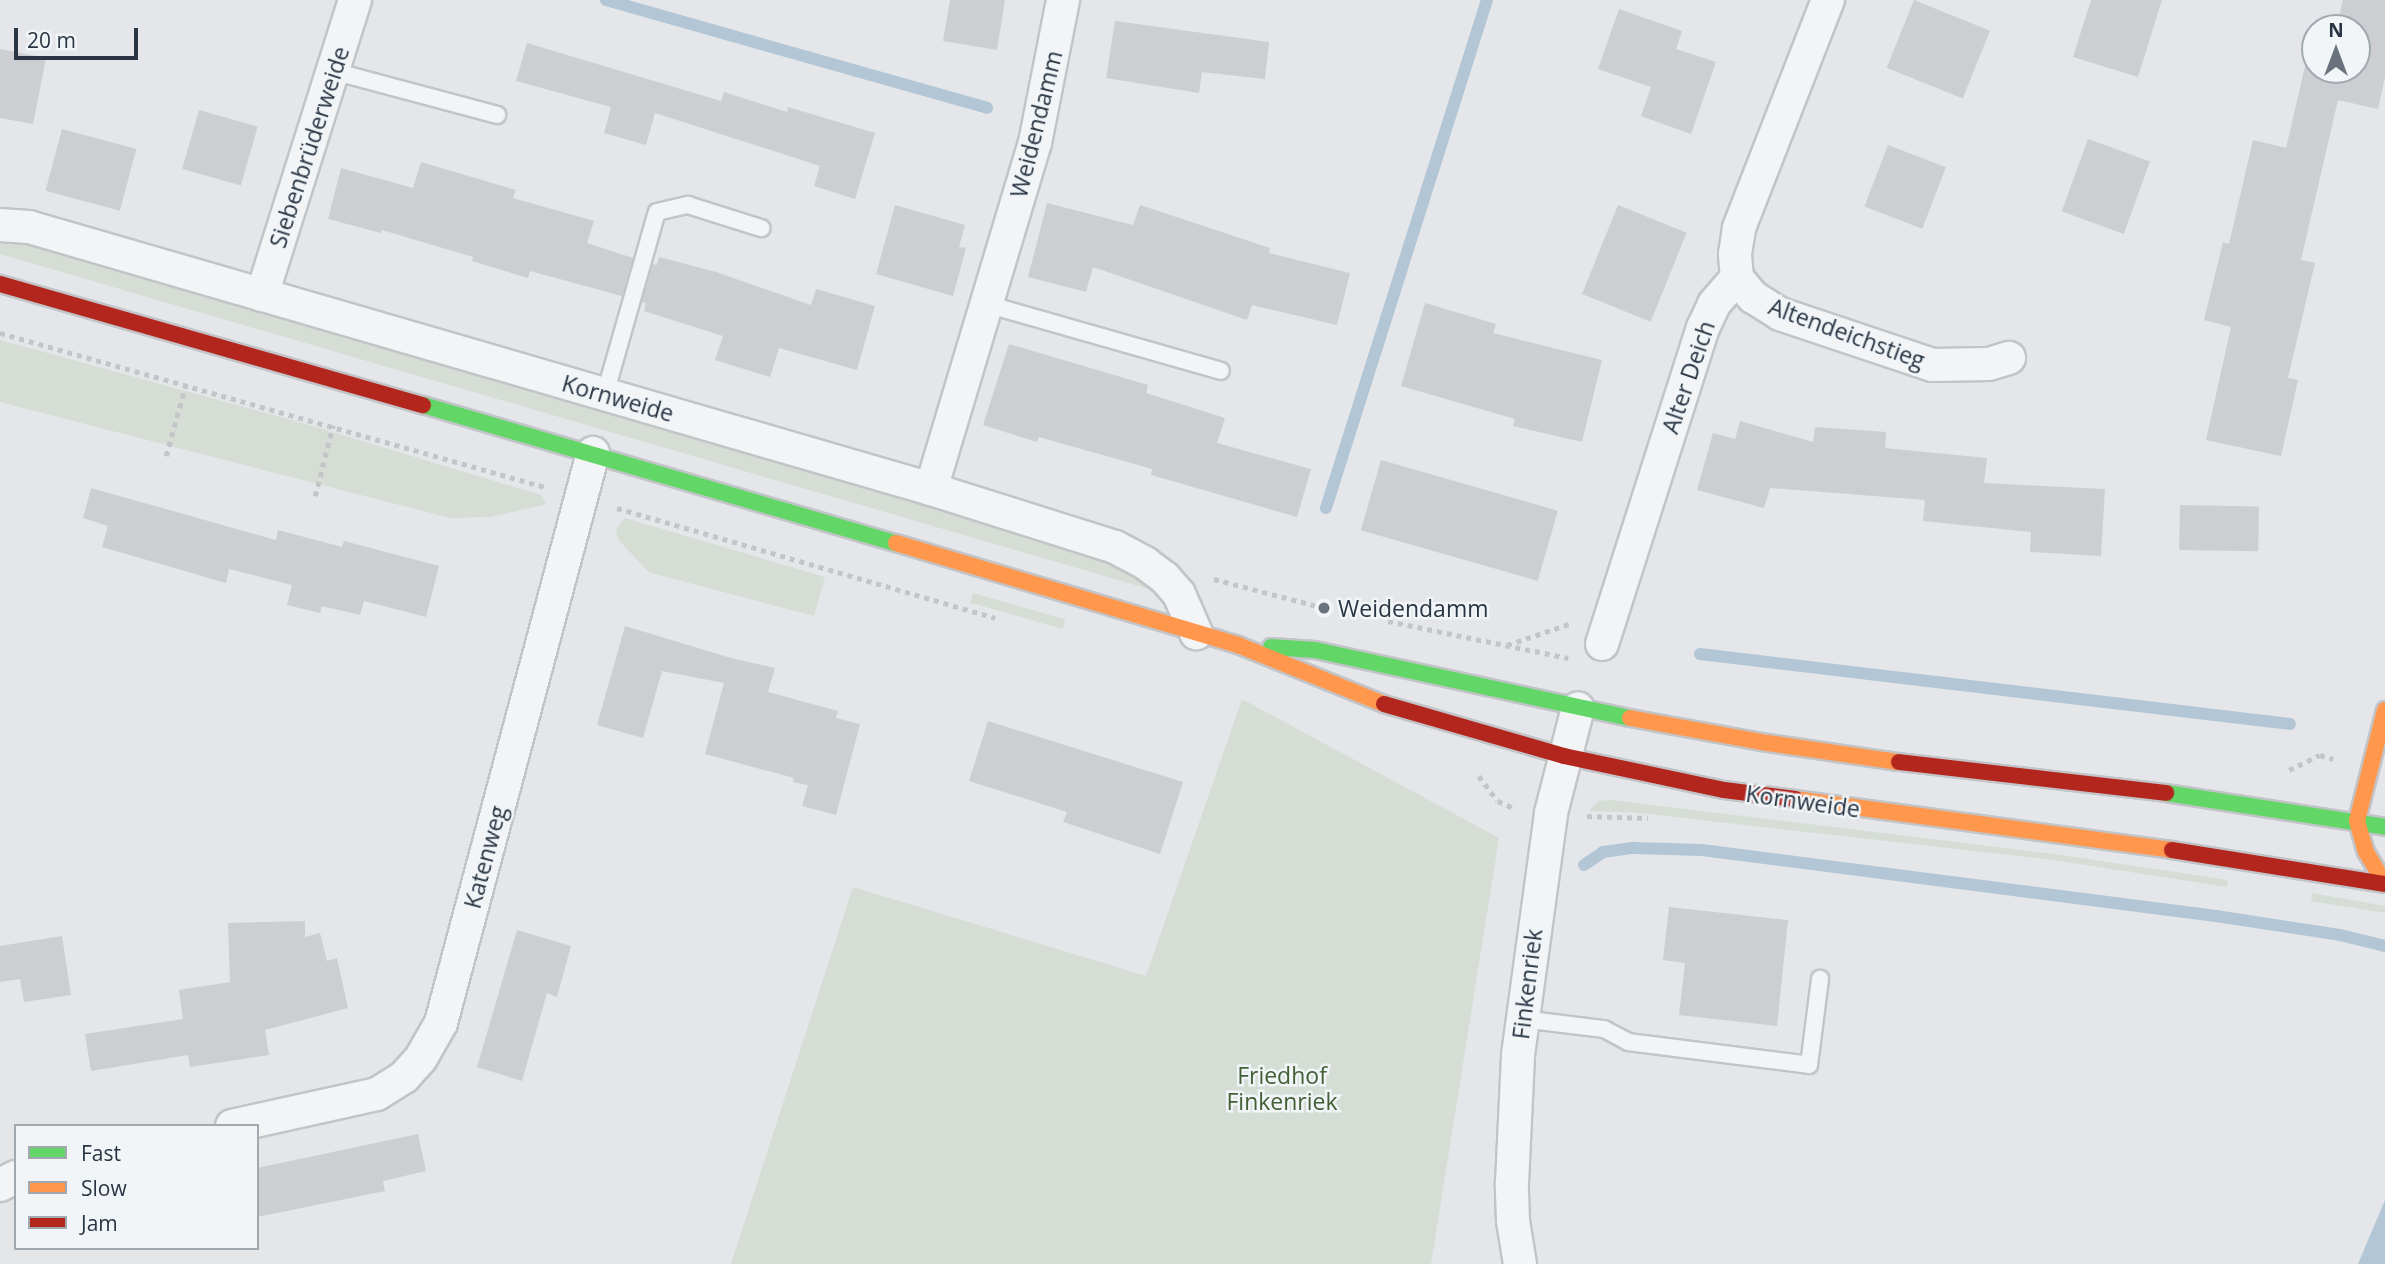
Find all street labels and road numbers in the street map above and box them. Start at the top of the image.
street label: Siebenbrüderweide [263,43,355,251]
street label: Weidendamm [1004,48,1068,200]
street label: Altendeichstieg [1765,292,1929,374]
street label: Alter Deich [1656,317,1720,437]
street label: Kornweide [559,369,677,427]
street label: Kornweide [1744,779,1862,823]
street label: Katenweg [458,803,512,911]
street label: Finkenriek [1507,927,1547,1041]

